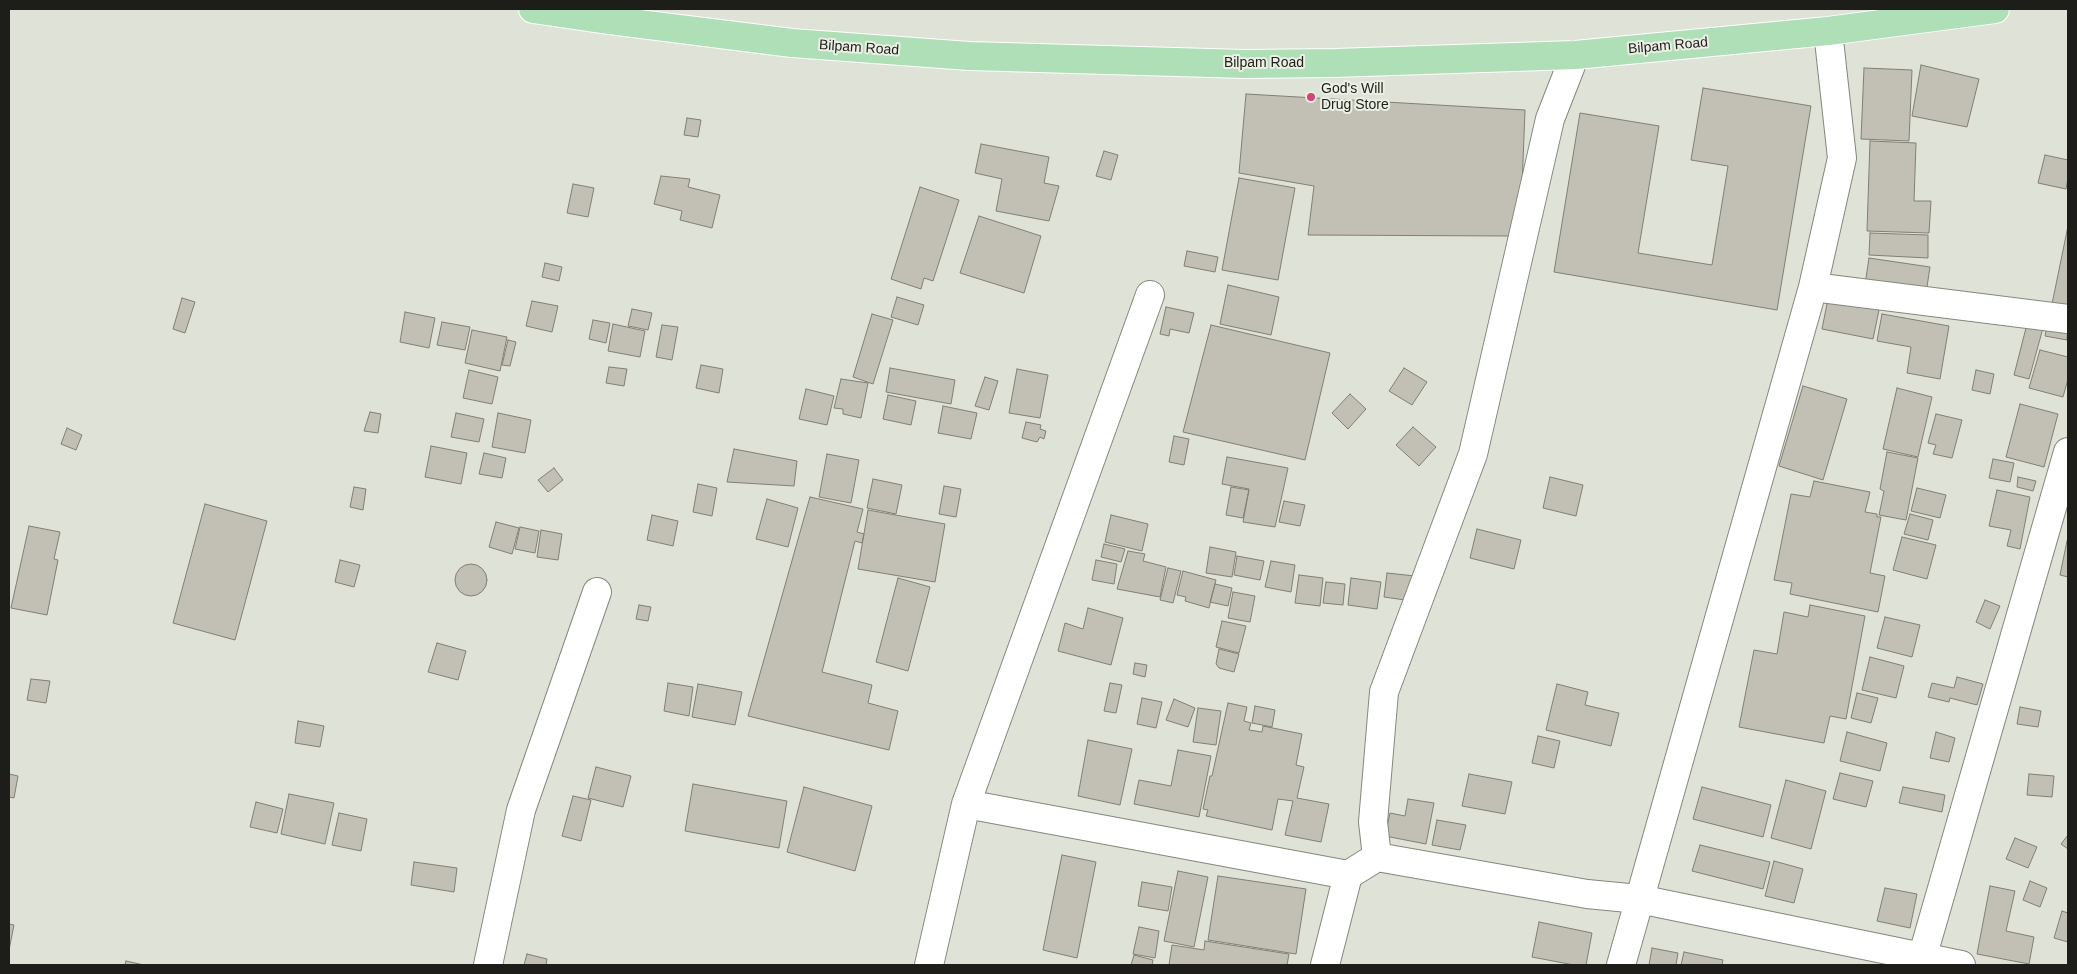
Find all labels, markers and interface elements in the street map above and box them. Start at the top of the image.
street label: Bilpam Road [1627,34,1709,58]
street label: Bilpam Road [818,37,900,59]
street label: Bilpam Road [1224,55,1304,71]
place label: God's Will Drug Store [1321,81,1389,114]
marker: God's Will Drug Store [1305,91,1317,103]

